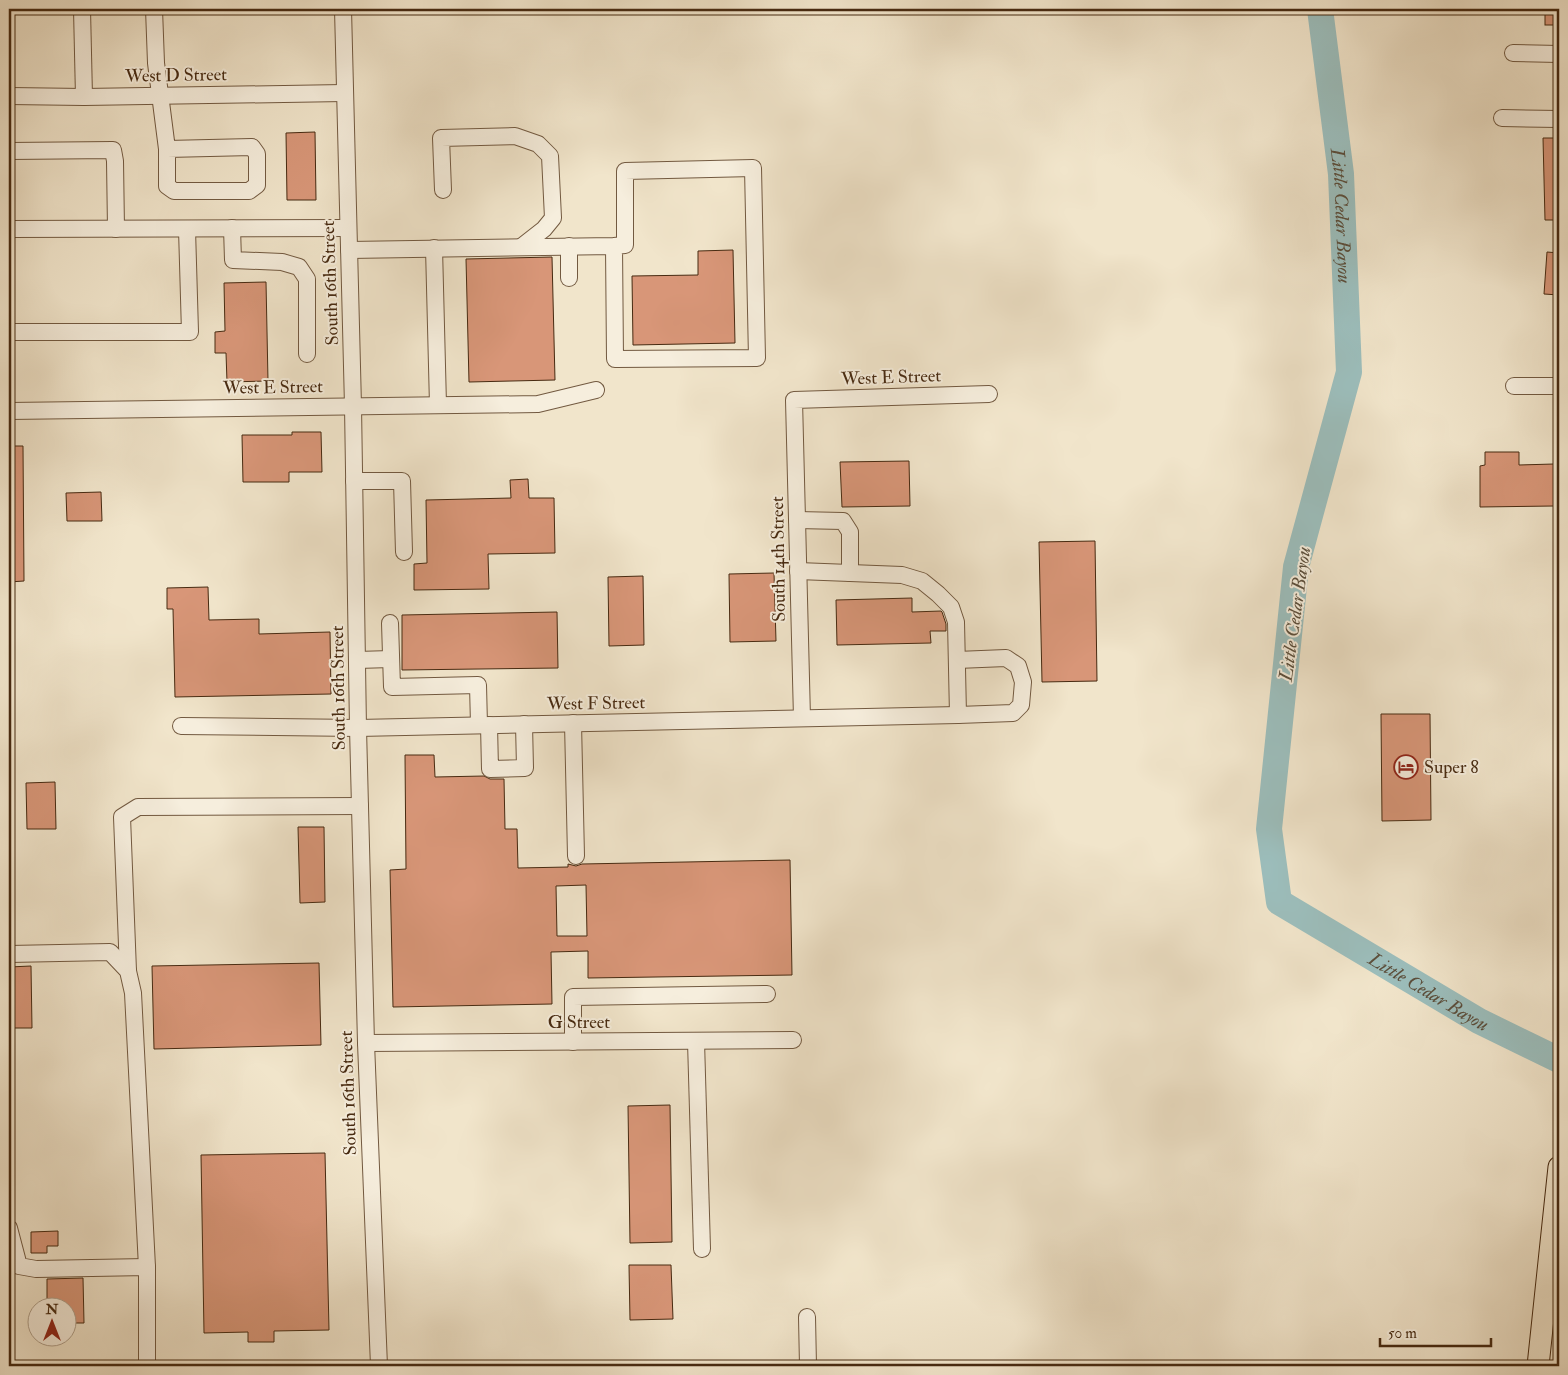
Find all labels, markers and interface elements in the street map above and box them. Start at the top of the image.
street label: West D Street [124,63,227,88]
water label: Little Cedar Bayou [1325,146,1356,284]
street label: South 16th Street [317,220,344,346]
street label: West E Street [840,364,942,391]
street label: West E Street [222,375,323,400]
street label: South 14th Street [766,496,791,622]
water label: Little Cedar Bayou [1274,545,1316,684]
street label: South 16th Street [326,625,351,751]
street label: West F Street [546,691,646,716]
hotel icon: Super 8 [1393,754,1419,780]
place label: Super 8 [1424,756,1479,779]
water label: Little Cedar Bayou [1363,947,1492,1037]
street label: G Street [548,1011,610,1034]
street label: South 16th Street [335,1030,362,1156]
north arrow [28,1298,78,1348]
text: N [45,1301,59,1318]
scale bar [1380,1315,1492,1347]
text: 50 m [1388,1324,1417,1343]

